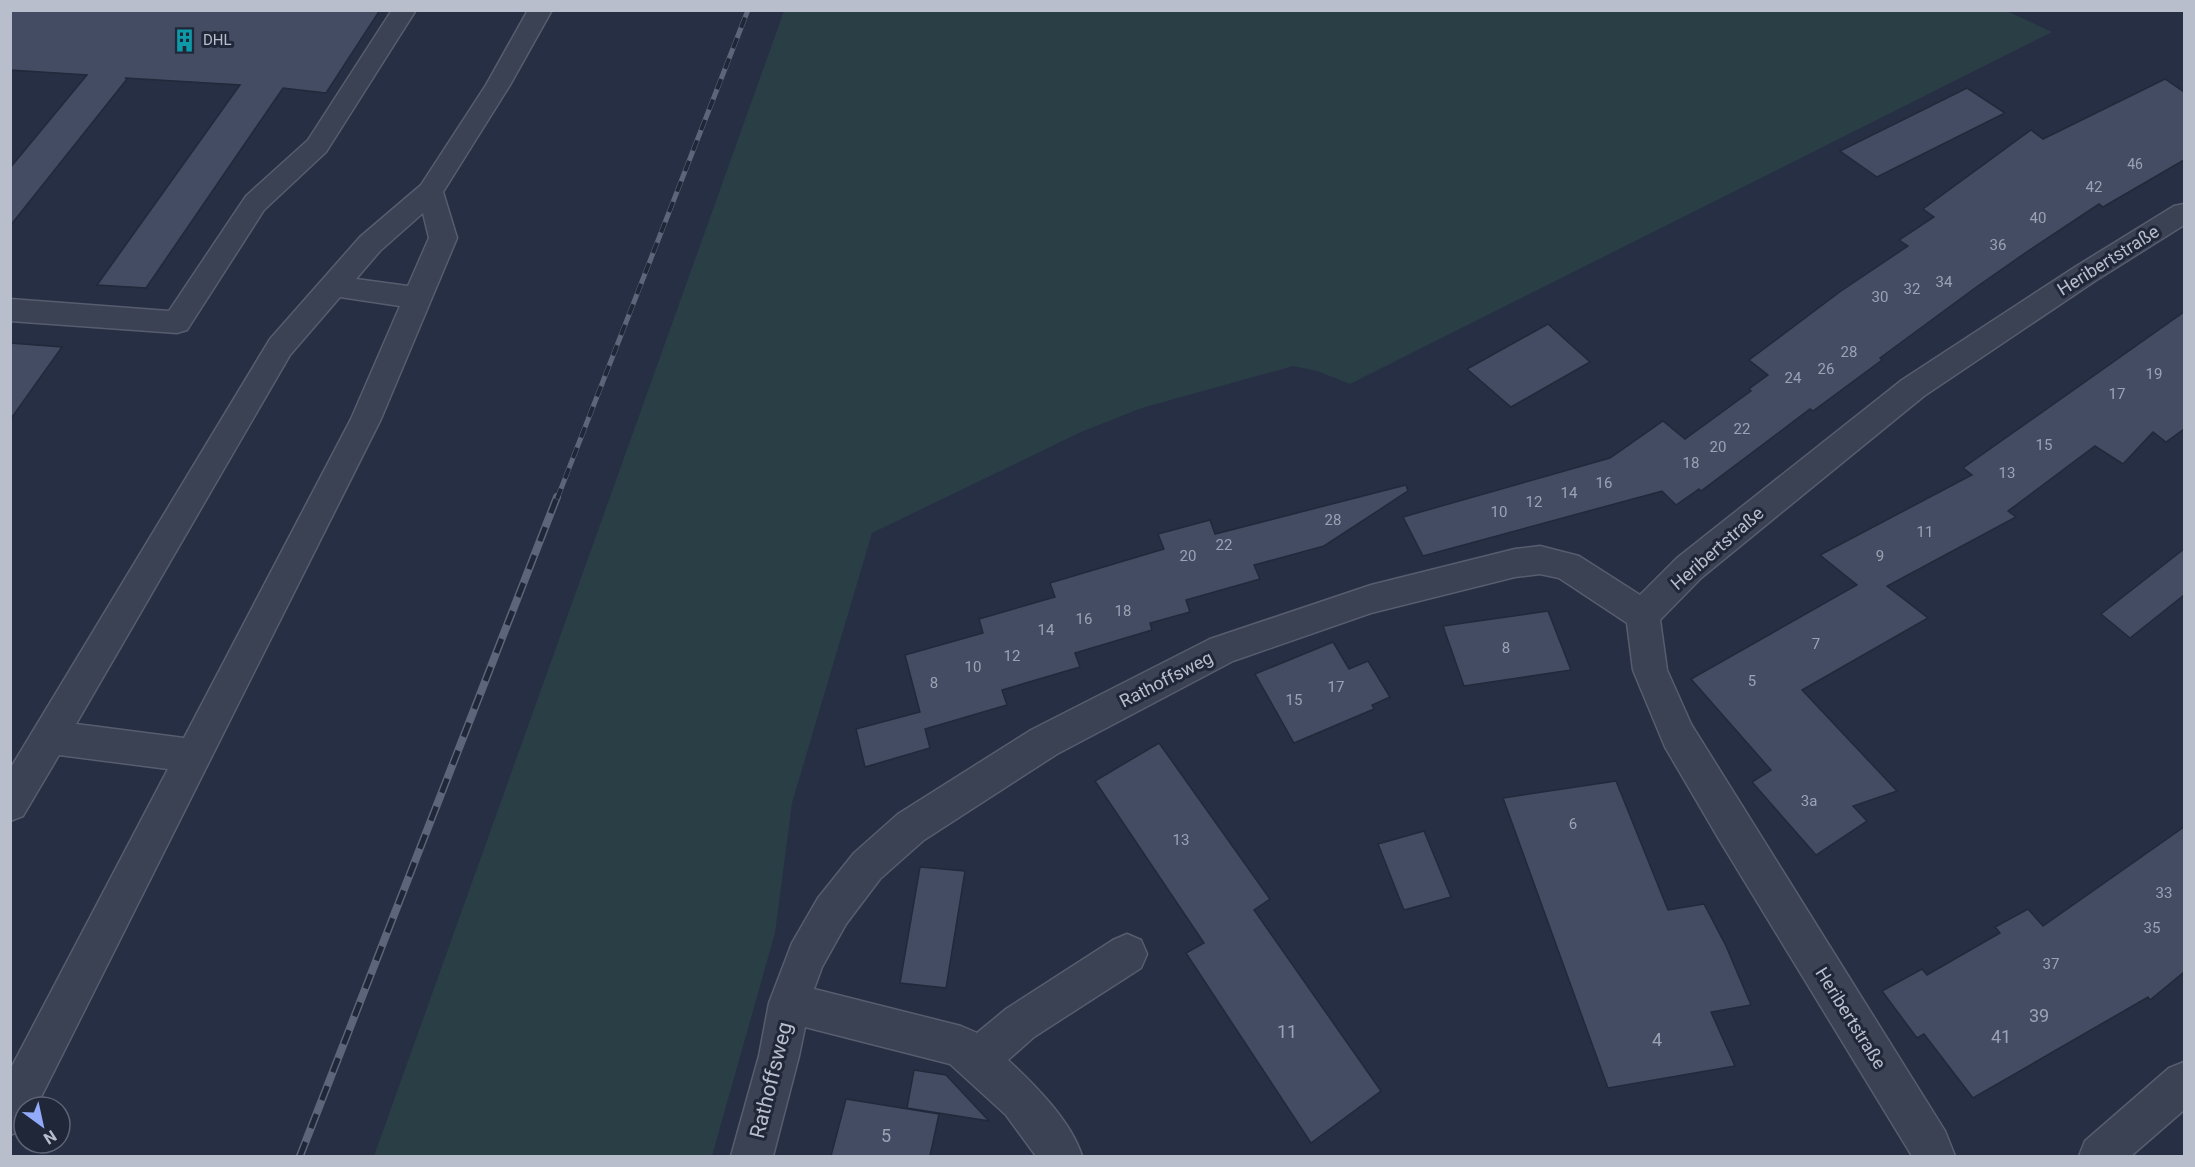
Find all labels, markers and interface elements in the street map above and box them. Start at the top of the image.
building icon: DHL [172,27,198,53]
place label: DHL [203,31,232,49]
house number: 46 [2127,156,2143,172]
house number: 42 [2086,178,2102,196]
house number: 40 [2030,209,2046,227]
street label: Heribertstraße [2053,220,2163,300]
house number: 36 [1990,236,2006,254]
house number: 34 [1936,273,1953,291]
house number: 32 [1904,280,1920,298]
house number: 30 [1872,288,1888,306]
house number: 28 [1841,343,1857,361]
house number: 26 [1818,360,1834,378]
house number: 19 [2146,365,2162,383]
house number: 24 [1785,369,1802,387]
house number: 17 [2109,385,2125,403]
house number: 22 [1734,420,1750,438]
house number: 15 [2036,436,2052,454]
house number: 20 [1710,438,1726,456]
house number: 18 [1683,454,1699,472]
house number: 13 [1999,464,2015,482]
house number: 16 [1596,474,1612,492]
house number: 14 [1561,484,1578,502]
house number: 12 [1526,493,1542,511]
street label: Heribertstraße [1666,502,1768,594]
house number: 10 [1491,503,1507,521]
house number: 28 [1325,511,1341,529]
house number: 11 [1917,523,1933,541]
house number: 22 [1216,536,1232,554]
house number: 20 [1180,547,1196,565]
house number: 9 [1876,547,1884,565]
house number: 18 [1115,602,1131,620]
house number: 16 [1076,610,1092,628]
house number: 14 [1038,621,1055,639]
house number: 7 [1812,635,1820,653]
house number: 8 [1502,639,1510,657]
house number: 12 [1004,647,1020,665]
street label: Rathoffsweg [1116,647,1216,711]
house number: 10 [965,658,981,676]
house number: 5 [1748,672,1756,690]
house number: 8 [930,674,938,692]
house number: 17 [1328,678,1344,696]
house number: 15 [1286,691,1302,709]
house number: 3a [1801,792,1817,810]
house number: 6 [1569,815,1577,833]
house number: 13 [1173,831,1189,849]
house number: 33 [2156,884,2172,902]
house number: 35 [2144,919,2160,937]
house number: 37 [2043,955,2059,973]
street label: Heribertstraße [1811,963,1891,1073]
house number: 39 [2029,1005,2049,1026]
street label: Rathoffsweg [745,1019,797,1141]
house number: 11 [1277,1021,1297,1042]
house number: 41 [1991,1026,2011,1047]
house number: 4 [1652,1029,1662,1050]
north arrow [12,1095,72,1155]
house number: 5 [881,1125,891,1146]
text: N [40,1126,60,1148]

